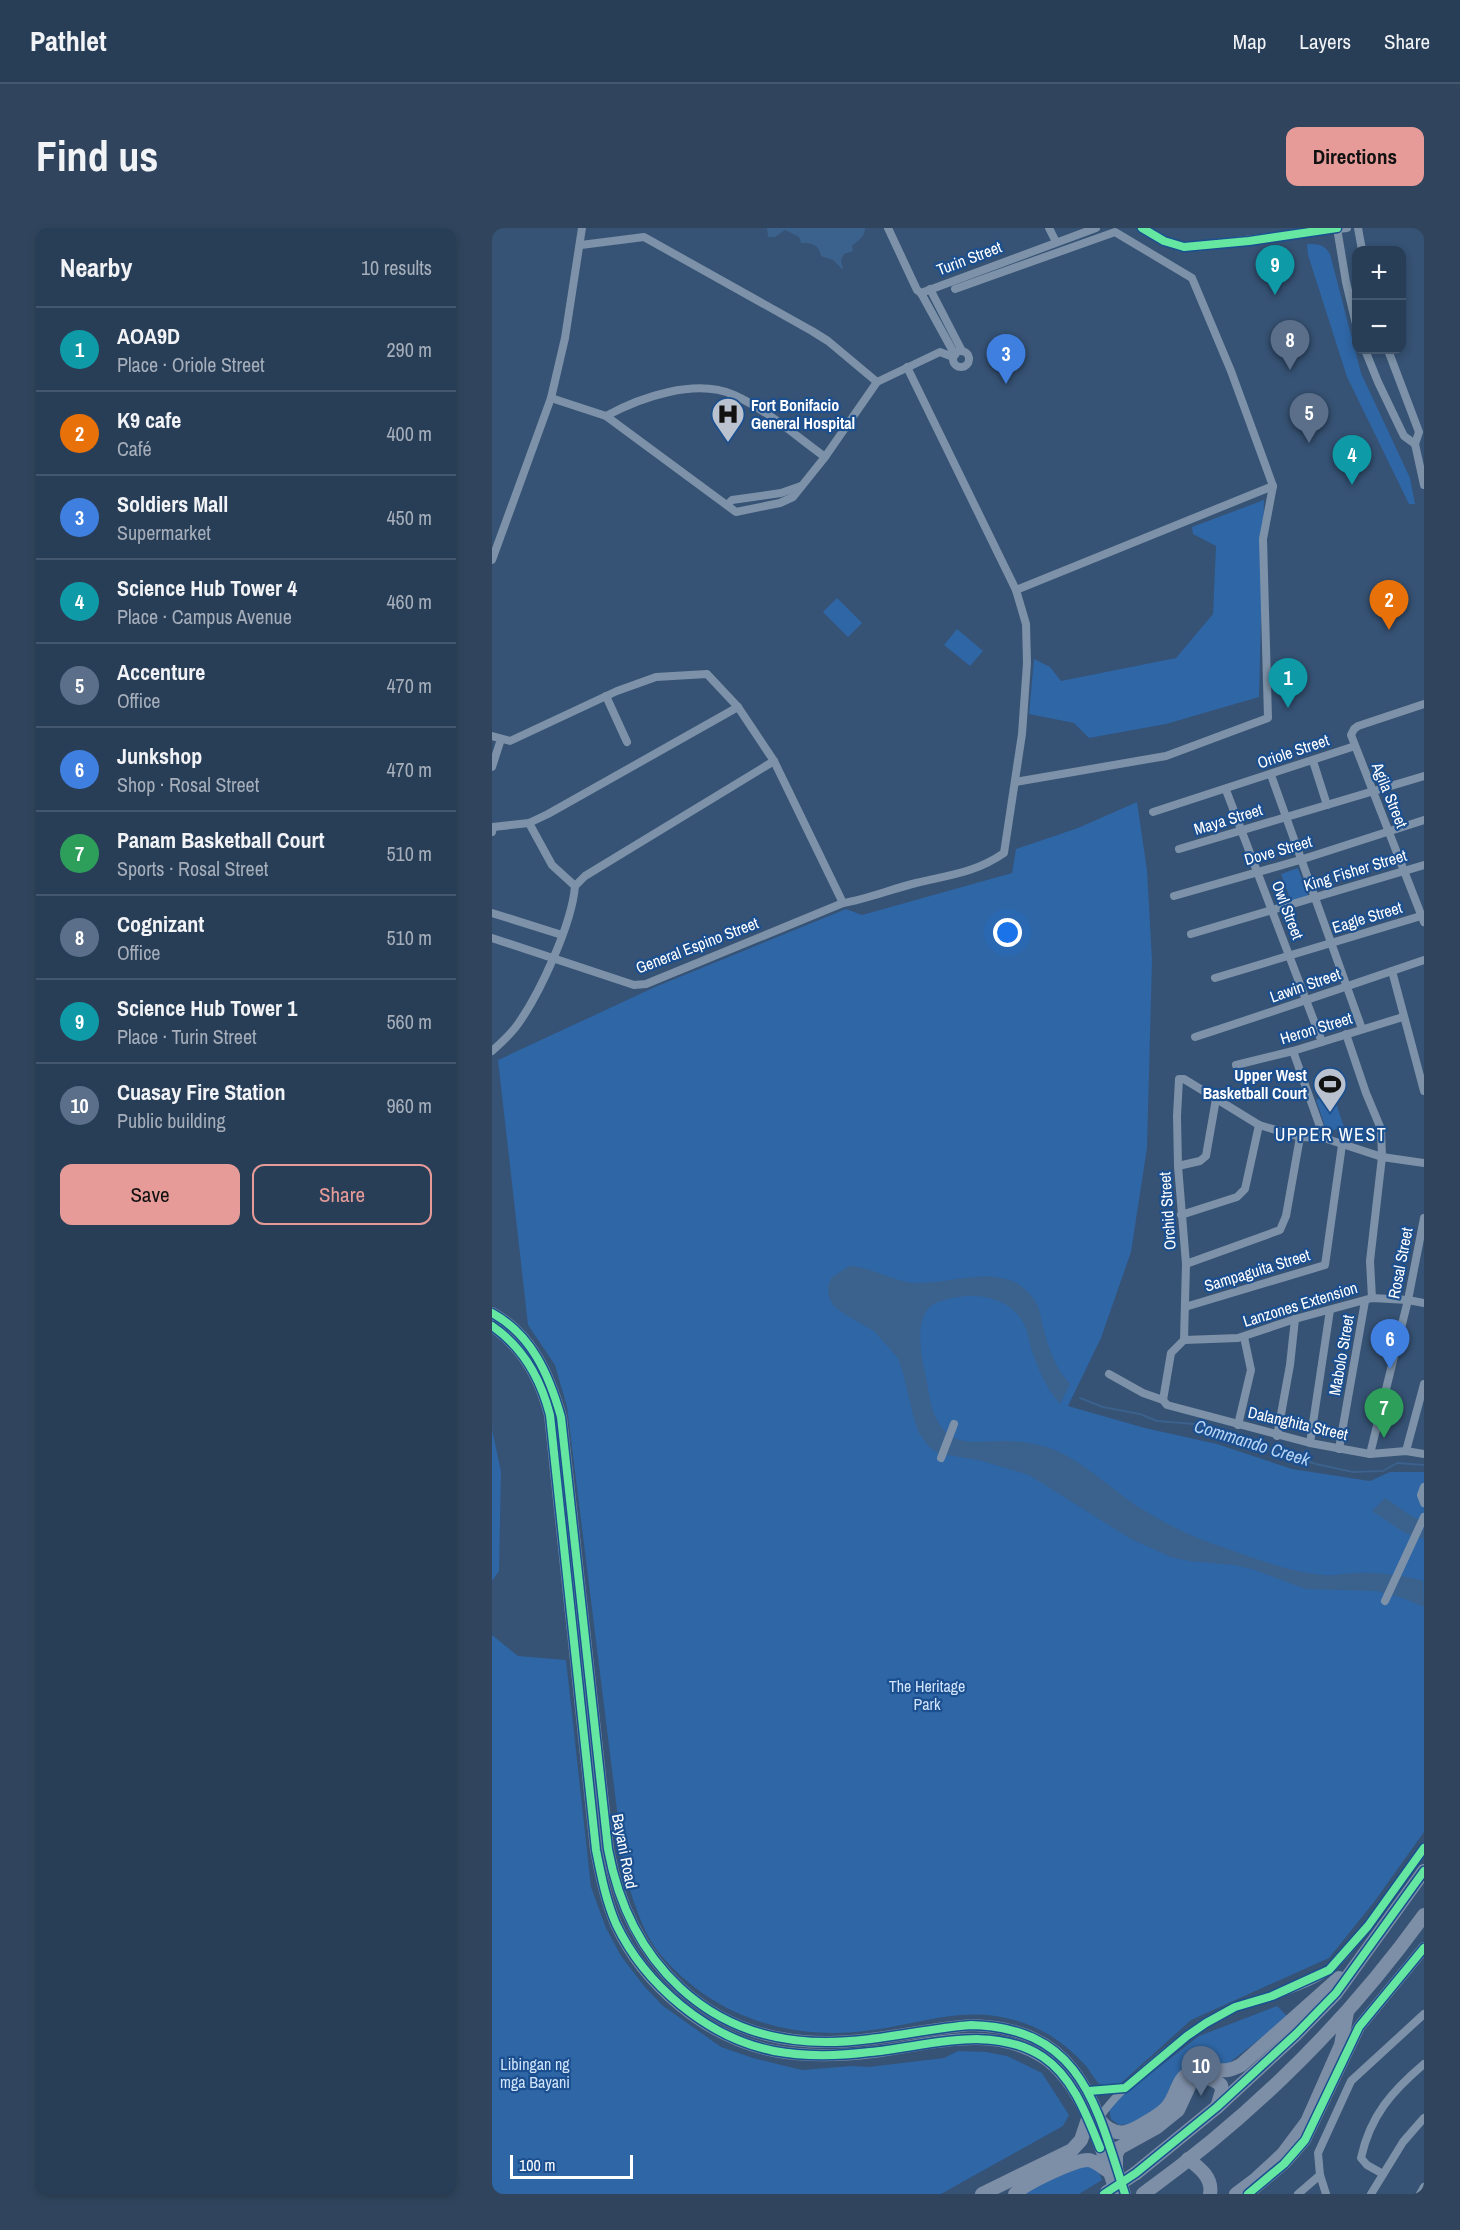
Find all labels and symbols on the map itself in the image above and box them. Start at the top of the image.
street label: Turin Street [933,235,1005,280]
pin: 9 [1256,245,1294,295]
pin: 8 [1270,320,1310,370]
pin: 3 [986,334,1026,384]
place label: Fort Bonifacio General Hospital [751,394,855,434]
pin: 5 [1290,394,1328,443]
hospital icon: Fort Bonifacio General Hospital [710,396,746,443]
pin: 4 [1332,436,1372,485]
pin: 2 [1370,580,1408,630]
pin: 1 [1268,658,1308,708]
street label: Oriole Street [1254,728,1332,774]
street label: Agila Street [1367,758,1413,831]
street label: Maya Street [1191,798,1265,840]
street label: Dove Street [1242,830,1315,870]
street label: King Fisher Street [1301,844,1409,896]
street label: Owl Street [1267,877,1309,943]
street label: Eagle Street [1329,896,1405,938]
street label: General Espino Street [632,911,762,979]
your location [993,918,1022,947]
street label: Lawin Street [1267,962,1344,1007]
street label: Heron Street [1277,1007,1355,1049]
place label: Upper West Basketball Court [1203,1064,1308,1104]
sports icon: Upper West Basketball Court [1312,1066,1348,1113]
district label: UPPER WEST [1275,1122,1387,1147]
street label: Orchid Street [1153,1171,1181,1251]
street label: Rosal Street [1382,1225,1418,1301]
street label: Sampaguita Street [1201,1243,1313,1297]
street label: Lanzones Extension [1240,1276,1360,1332]
street label: Mabolo Street [1323,1313,1359,1397]
pin: 6 [1370,1320,1410,1369]
pin: 7 [1364,1388,1404,1438]
street label: Dalanghita Street [1246,1401,1351,1445]
water label: Commando Creek [1191,1413,1314,1472]
park label: The Heritage Park [889,1675,965,1715]
street label: Bayani Road [607,1812,643,1890]
pin: 10 [1182,2046,1220,2096]
park label: Libingan ng mga Bayani [500,2053,570,2093]
scale bar [510,2152,633,2180]

